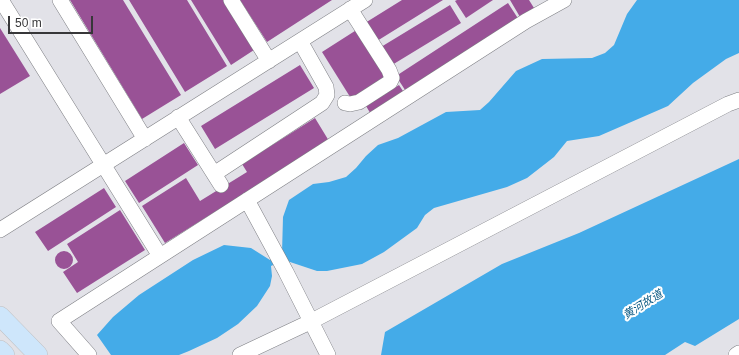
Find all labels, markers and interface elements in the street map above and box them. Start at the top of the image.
scale bar [10,8,95,34]
text: 50 m [15,16,42,30]
water label: 黄河故道 [621,288,665,322]

